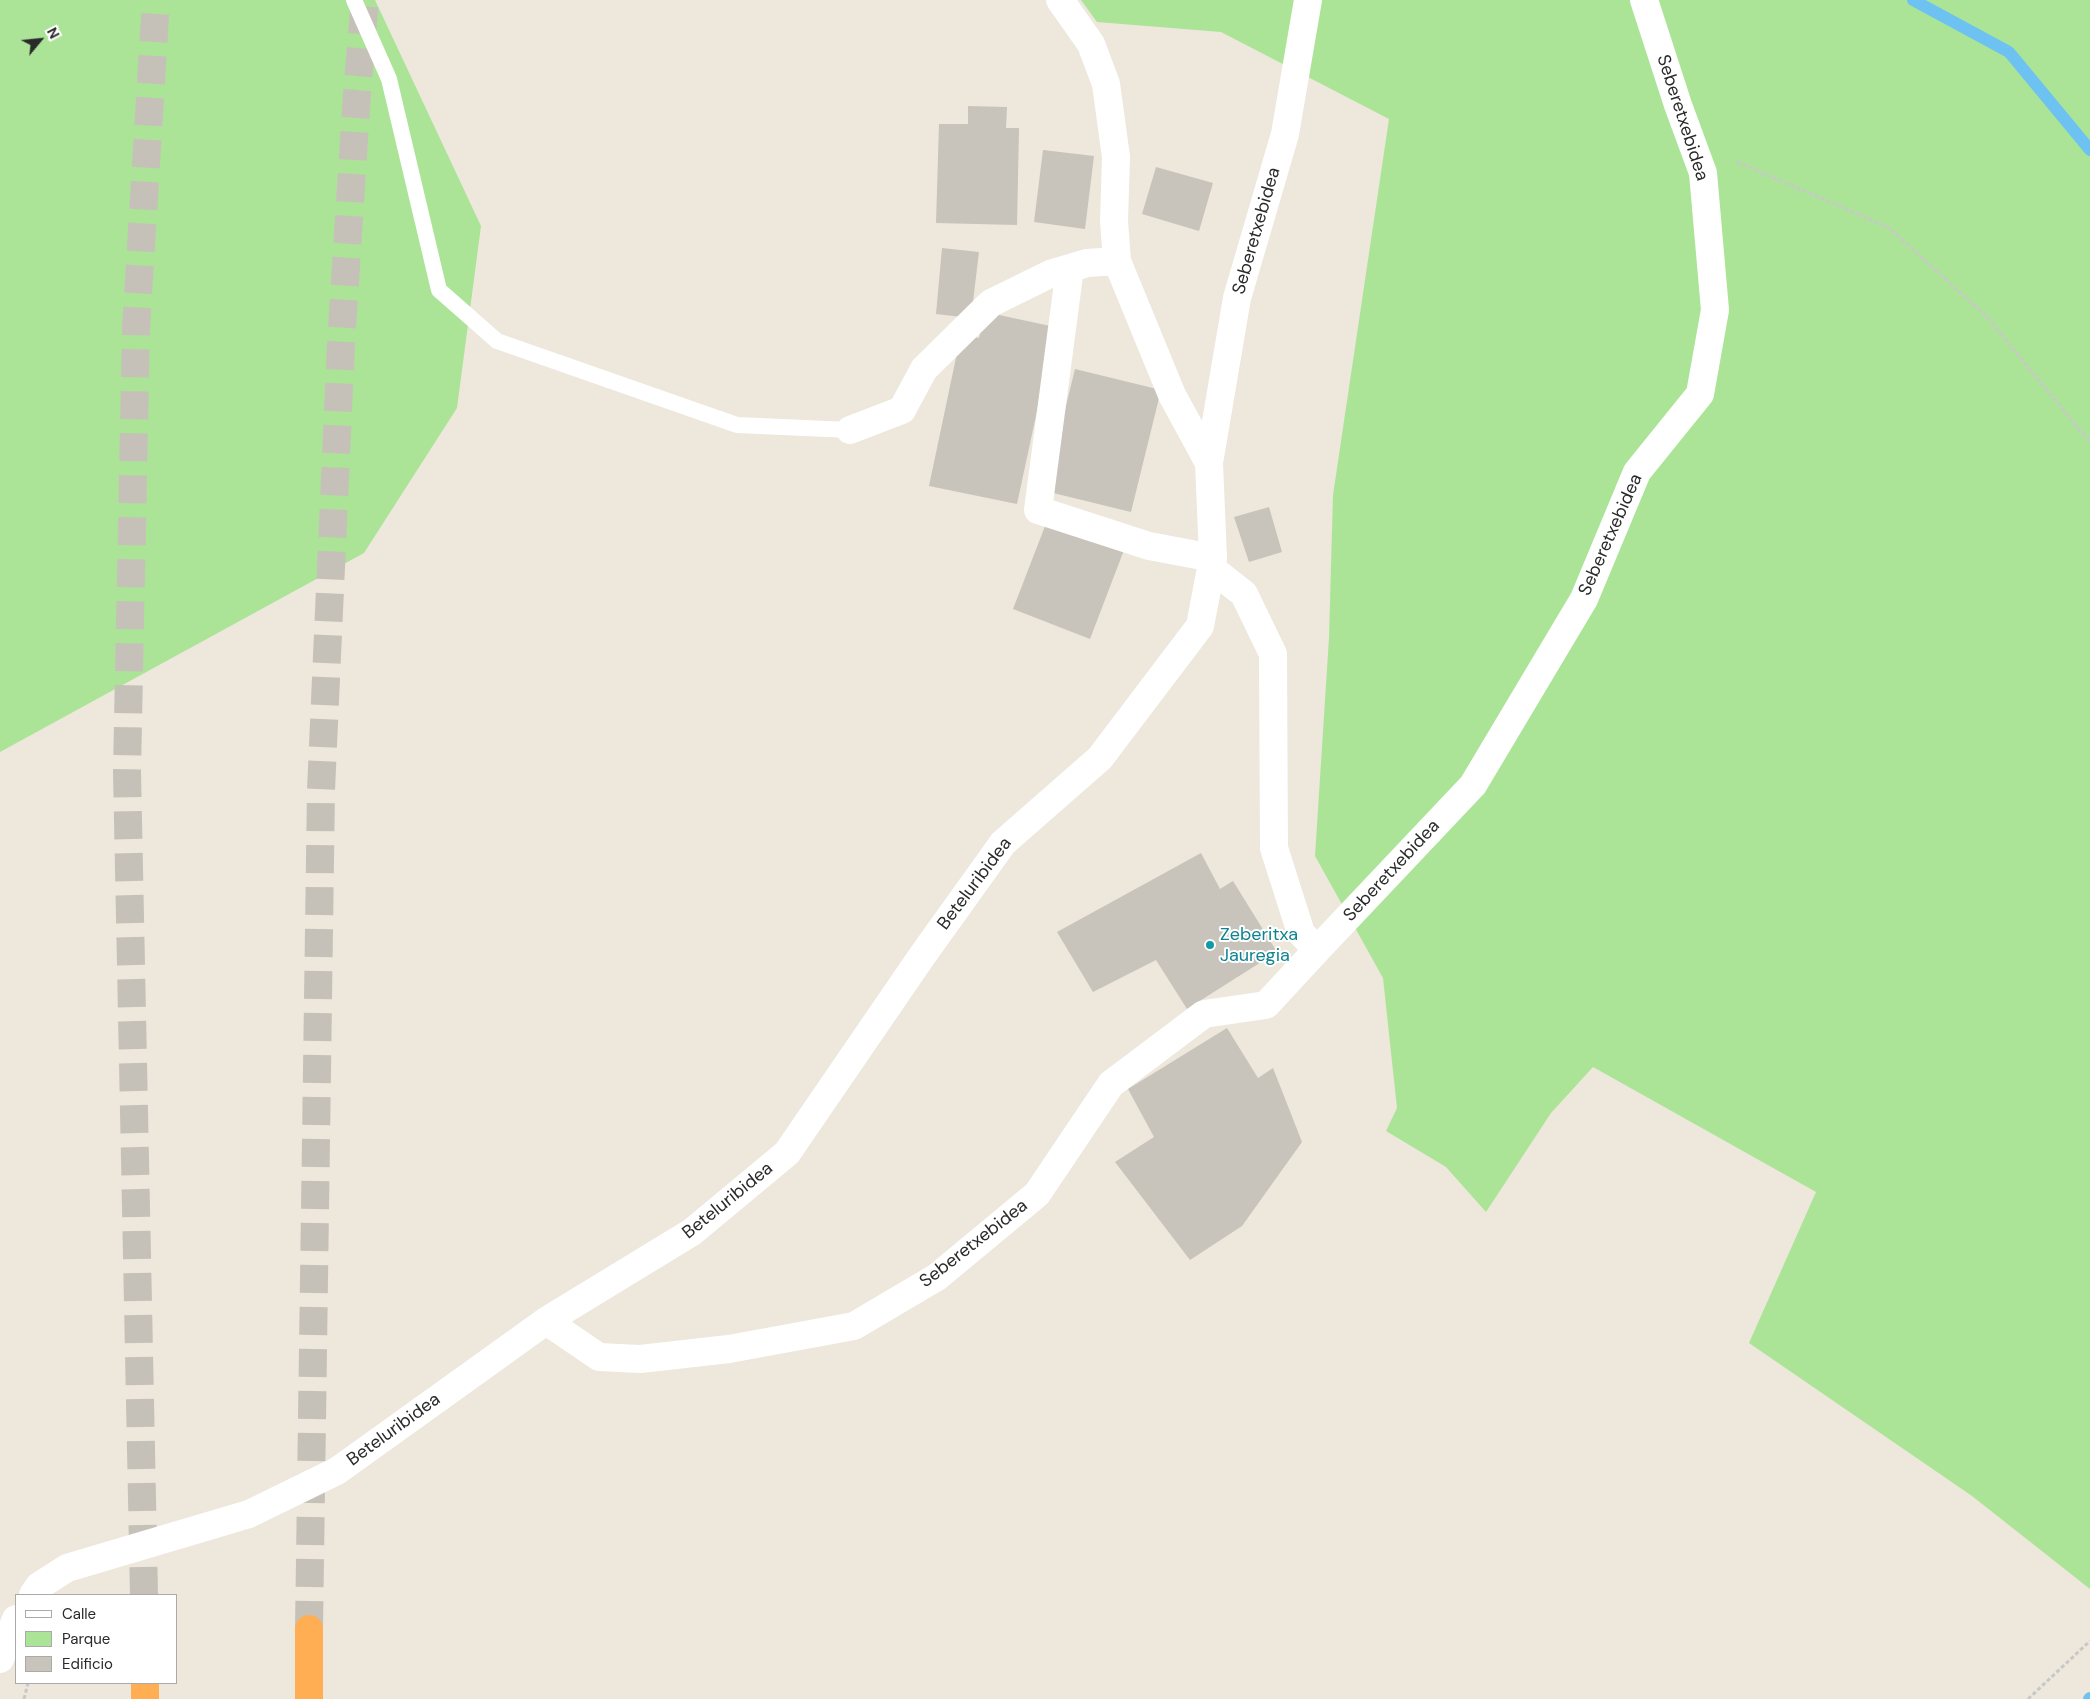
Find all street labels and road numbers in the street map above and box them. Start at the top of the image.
street label: Seberetxebidea [1651,52,1713,184]
street label: Seberetxebidea [1229,165,1285,297]
street label: Seberetxebidea [1574,471,1648,599]
street label: Seberetxebidea [1339,816,1445,926]
street label: Beteluribidea [933,834,1017,934]
street label: Beteluribidea [678,1158,778,1244]
street label: Seberetxebidea [916,1195,1032,1293]
street label: Beteluribidea [343,1389,445,1471]

